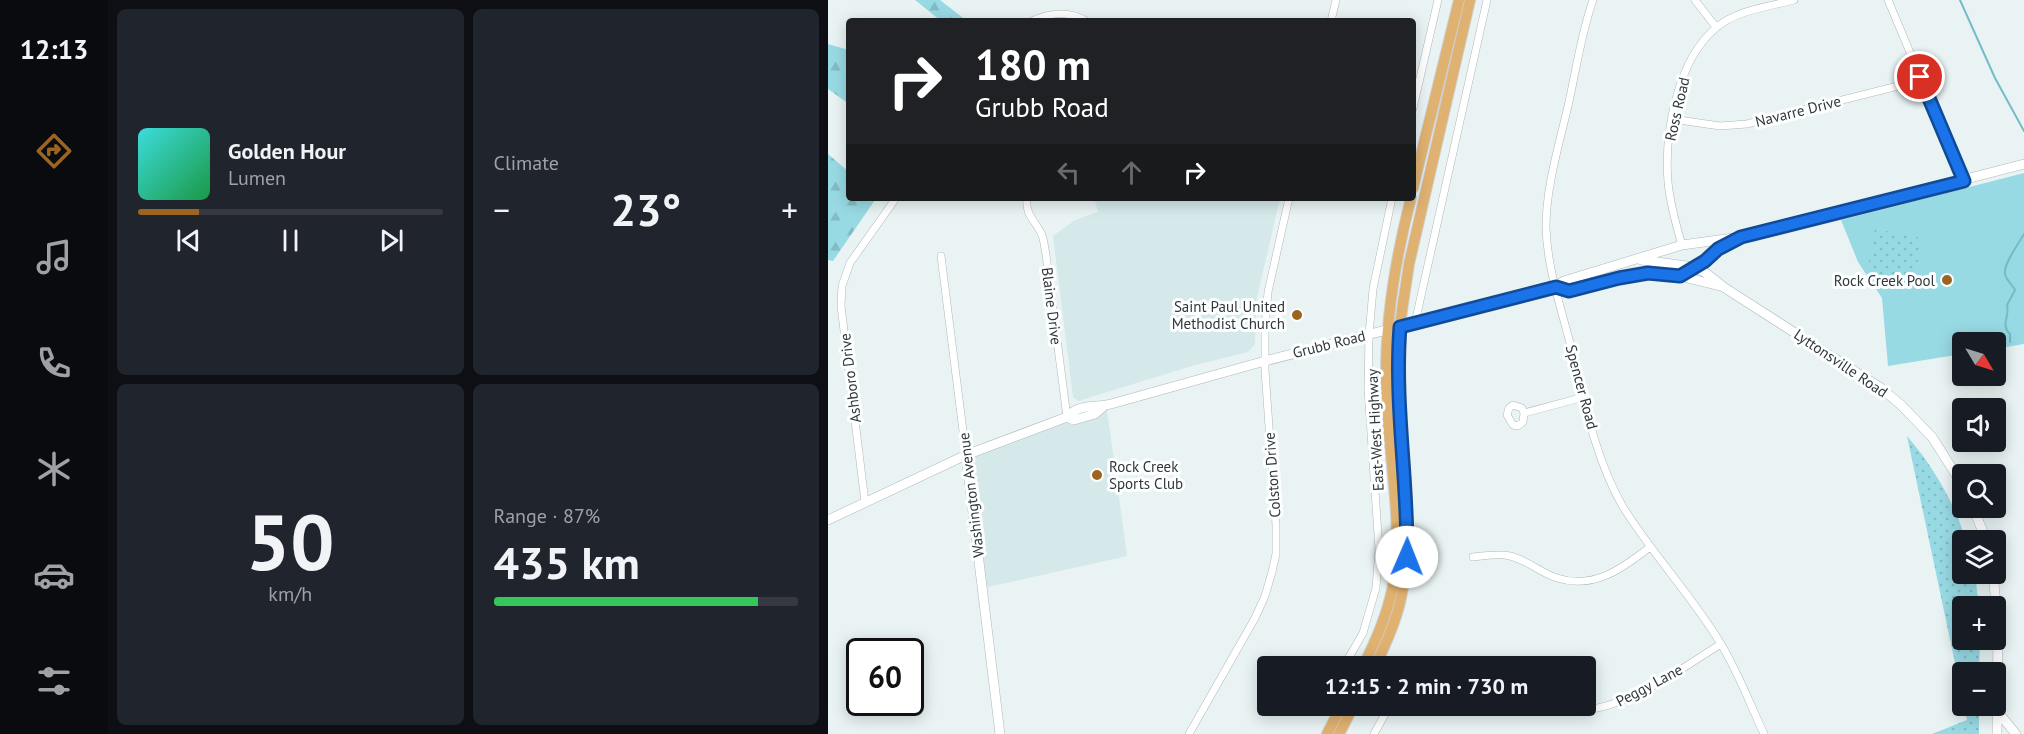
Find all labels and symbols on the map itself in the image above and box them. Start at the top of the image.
pin [1894,51,1945,102]
street label: Ross Road [1660,75,1694,143]
street label: Navarre Drive [1753,91,1843,131]
street label: Blaine Drive [1038,266,1066,346]
place label: Rock Creek Pool [1834,271,1936,290]
marker: Rock Creek Pool [1940,273,1954,287]
place label: Saint Paul United Methodist Church [1172,297,1285,333]
marker: Saint Paul United Methodist Church [1290,308,1304,322]
street label: Lyttonsville Road [1790,325,1892,401]
street label: Grubb Road [1291,326,1367,362]
street label: Ashboro Drive [835,332,865,424]
north arrow [1952,332,2006,386]
street label: Spencer Road [1562,343,1602,431]
street label: East-West Highway [1362,368,1388,492]
street label: Washington Avenue [954,432,988,558]
street label: Colston Drive [1260,432,1284,518]
place label: Rock Creek Sports Club [1109,457,1183,493]
marker: Rock Creek Sports Club [1090,468,1104,482]
position arrow [1375,525,1439,589]
speed limit sign: 60 [846,638,924,716]
street label: Peggy Lane [1612,660,1686,710]

